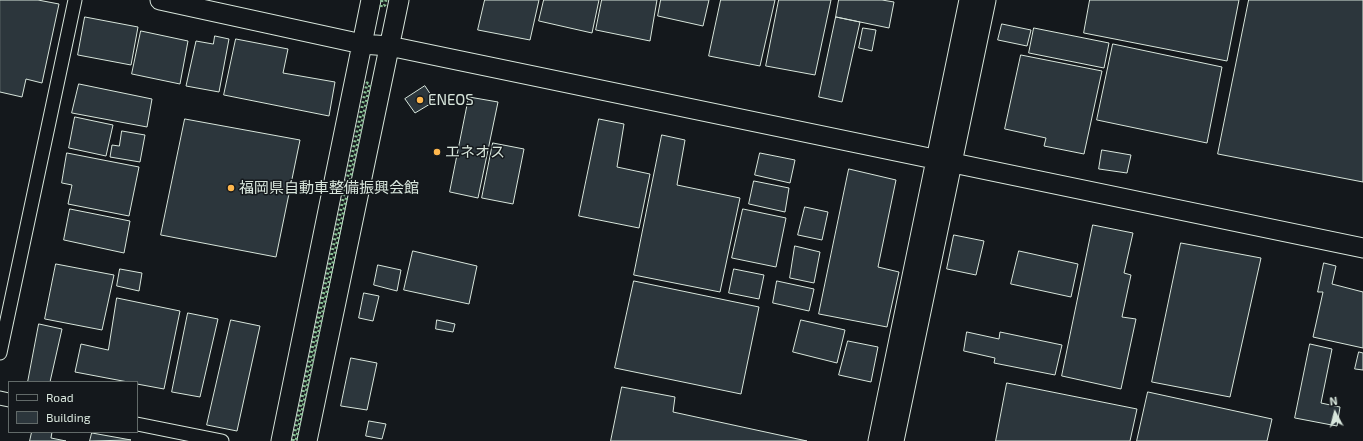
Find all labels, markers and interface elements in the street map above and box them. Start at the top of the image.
place label: ENEOS [428,91,474,109]
marker: ENEOS [415,95,425,105]
place label: エネオス [445,143,505,161]
marker: エネオス [432,147,442,157]
place label: 福岡県自動車整備振興会館 [239,179,419,197]
marker: 福岡県自動車整備振興会館 [226,183,236,193]
legend [8,381,138,433]
text: Road [46,390,74,404]
north arrow [1315,393,1355,433]
text: N [1329,394,1338,408]
text: Building [46,410,90,424]

